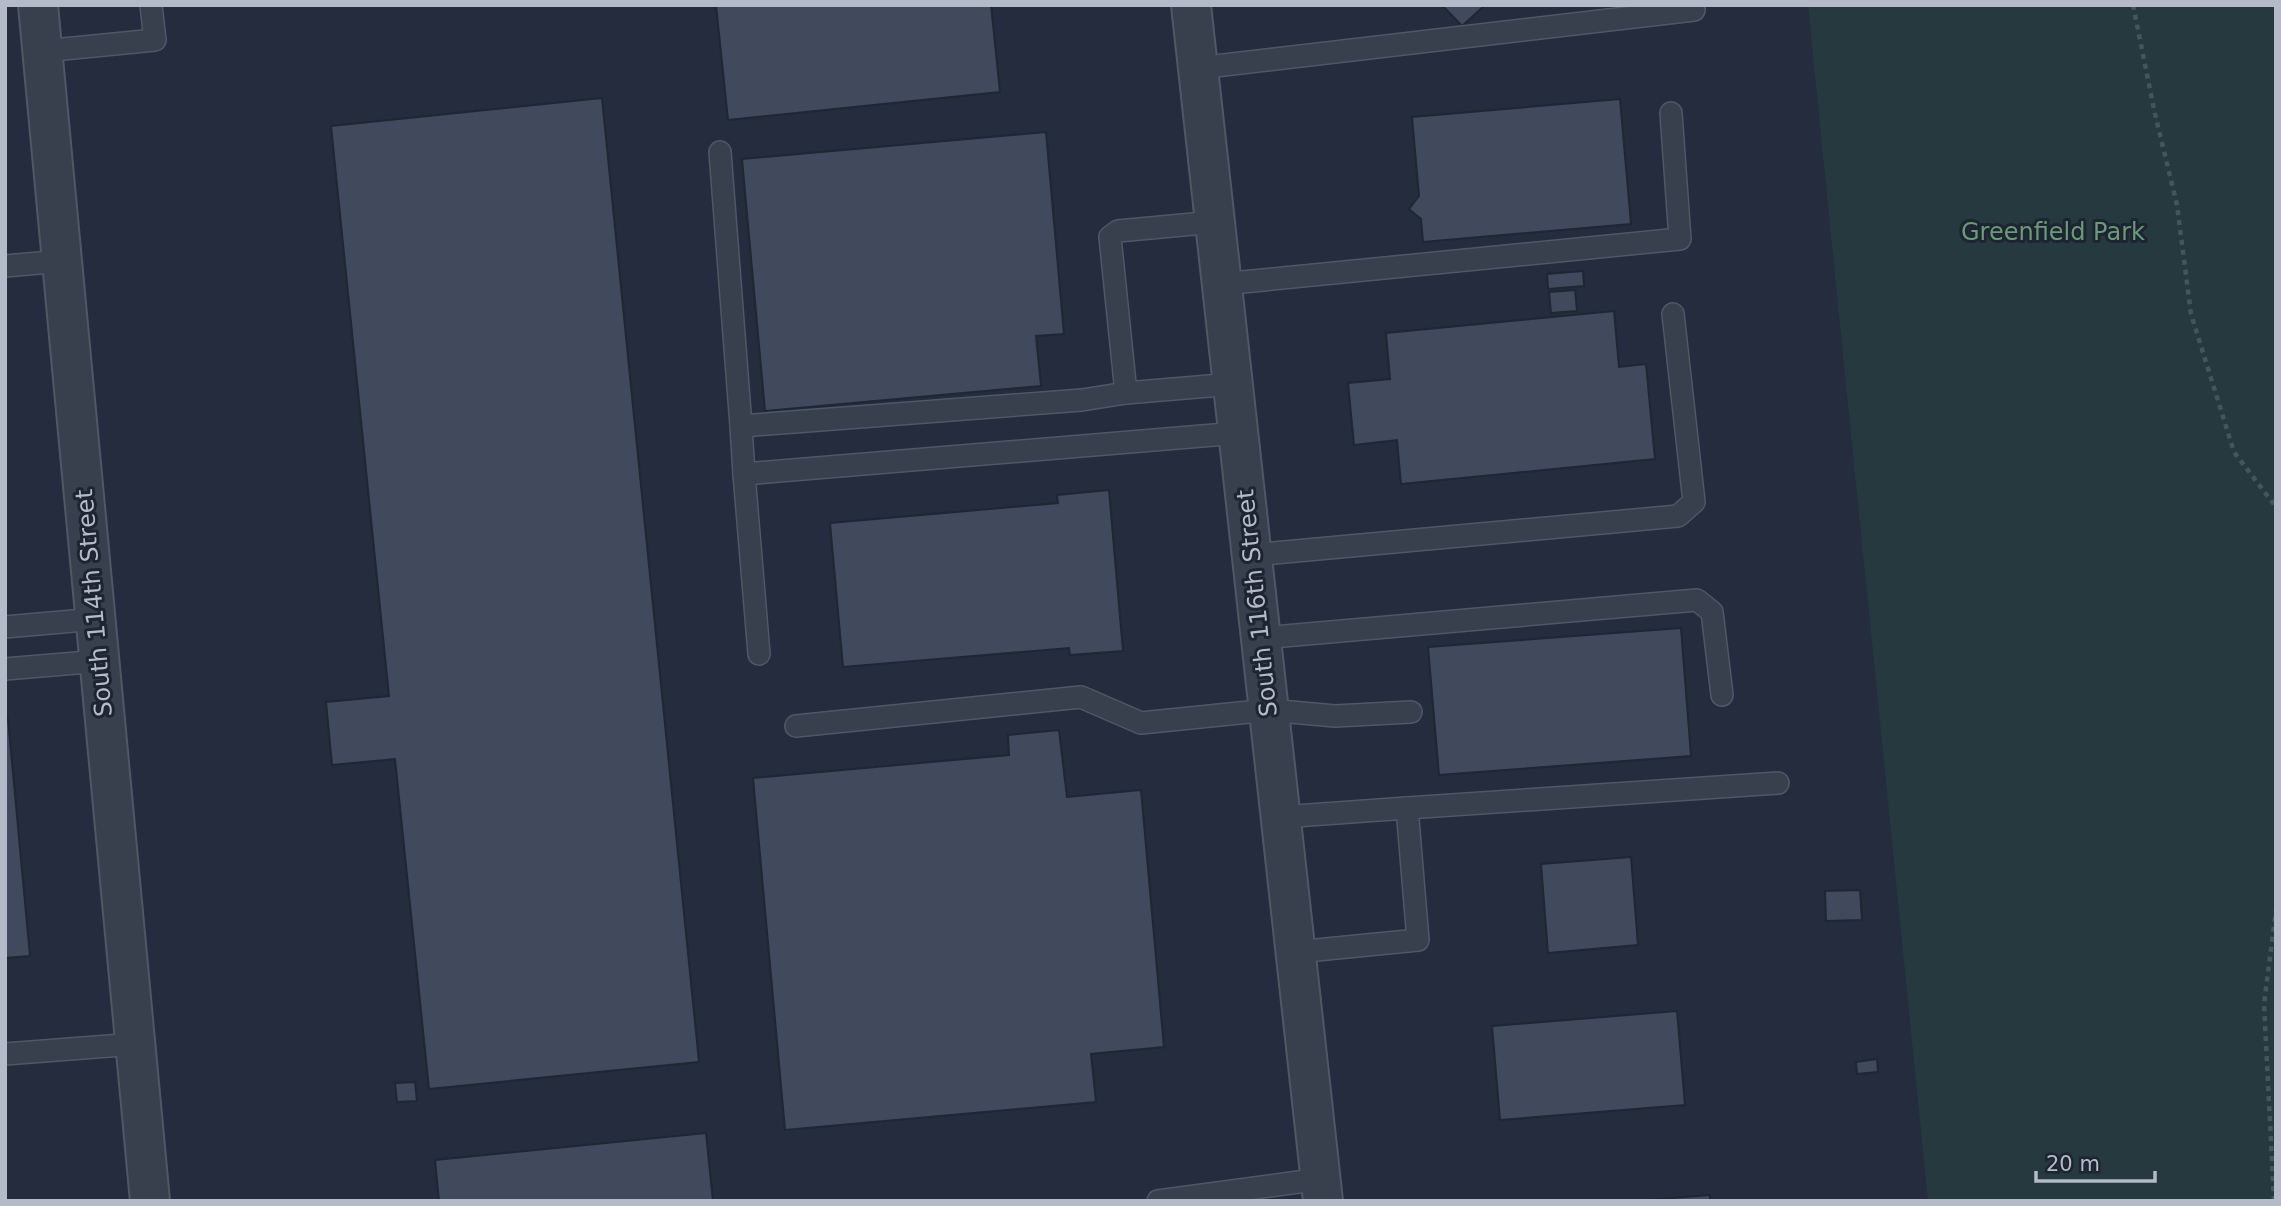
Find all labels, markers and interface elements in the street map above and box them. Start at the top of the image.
park label: Greenfield Park [1961,218,2145,246]
street label: South 114th Street [70,488,118,718]
street label: South 116th Street [1231,488,1283,718]
scale bar [2036,1140,2155,1184]
text: 20 m [2046,1152,2100,1176]

